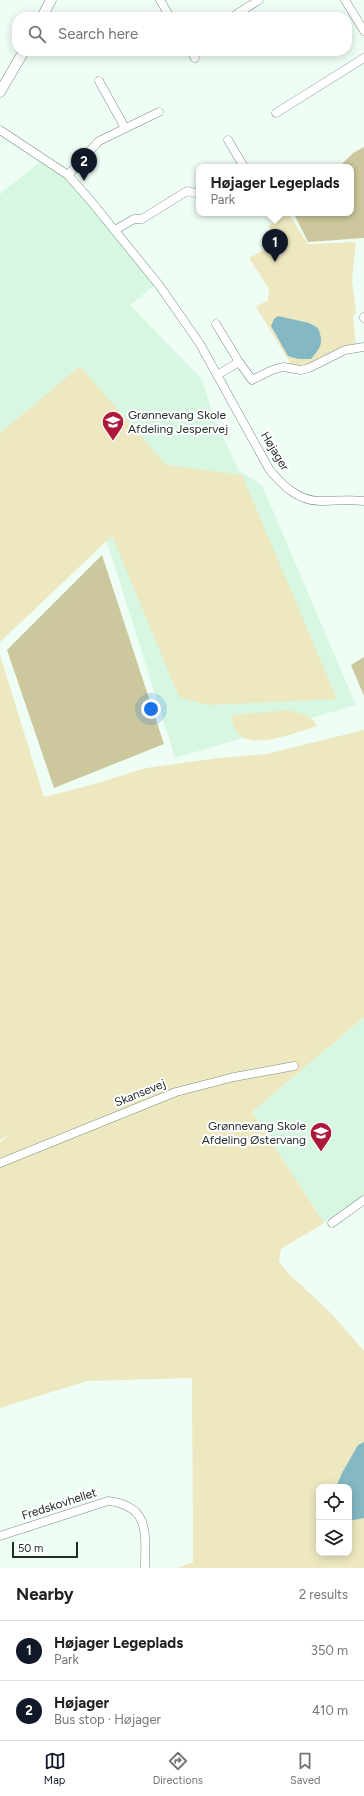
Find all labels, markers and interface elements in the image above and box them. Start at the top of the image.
search box [12,12,352,56]
icon: search [26,23,48,45]
text: Search here [58,25,138,43]
pin: 2 [71,148,97,181]
popup [196,164,354,216]
text: Højager Legeplads [210,174,340,192]
text: Park [210,192,235,207]
pin: 1 [262,229,288,262]
place label: Grønnevang Skole Afdeling Jespervej [128,408,228,436]
school or university icon: Grønnevang Skole Afdeling Jespervej [100,409,126,442]
street label: Højager [258,429,292,473]
your location [141,699,161,719]
street label: Skansevej [112,1076,168,1110]
place label: Grønnevang Skole Afdeling Østervang [202,1119,306,1147]
school or university icon: Grønnevang Skole Afdeling Østervang [308,1120,334,1153]
map controls [316,1484,352,1556]
button: locate [316,1484,352,1520]
street label: Fredskovhellet [20,1485,99,1523]
button: layers [316,1520,352,1556]
scale bar [12,1540,78,1559]
text: 50 m [18,1542,43,1555]
text: Nearby [16,1584,74,1604]
text: 2 results [299,1587,348,1602]
text: Højager Legeplads [54,1634,183,1652]
text: 1 [26,1643,32,1658]
text: 350 m [311,1643,348,1658]
text: Park [54,1652,79,1667]
text: Højager [54,1694,109,1712]
text: 2 [25,1703,33,1718]
text: 410 m [312,1703,348,1718]
text: Bus stop · Højager [54,1712,161,1727]
tab: Map [44,1750,66,1787]
tab: Directions [153,1750,203,1787]
tab: Saved [290,1750,320,1787]

